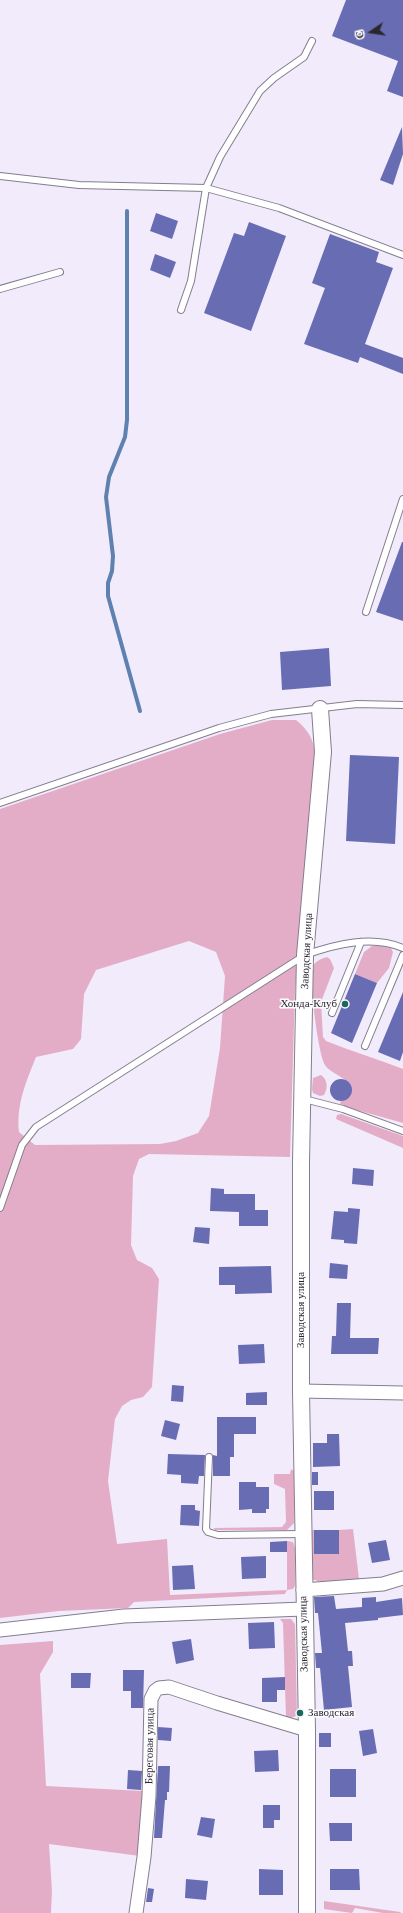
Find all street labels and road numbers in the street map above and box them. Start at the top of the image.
street label: Заводская улица [298,913,316,989]
street label: Заводская улица [294,1272,308,1348]
street label: Заводская улица [297,1596,311,1672]
street label: Береговая улица [143,1708,157,1784]

